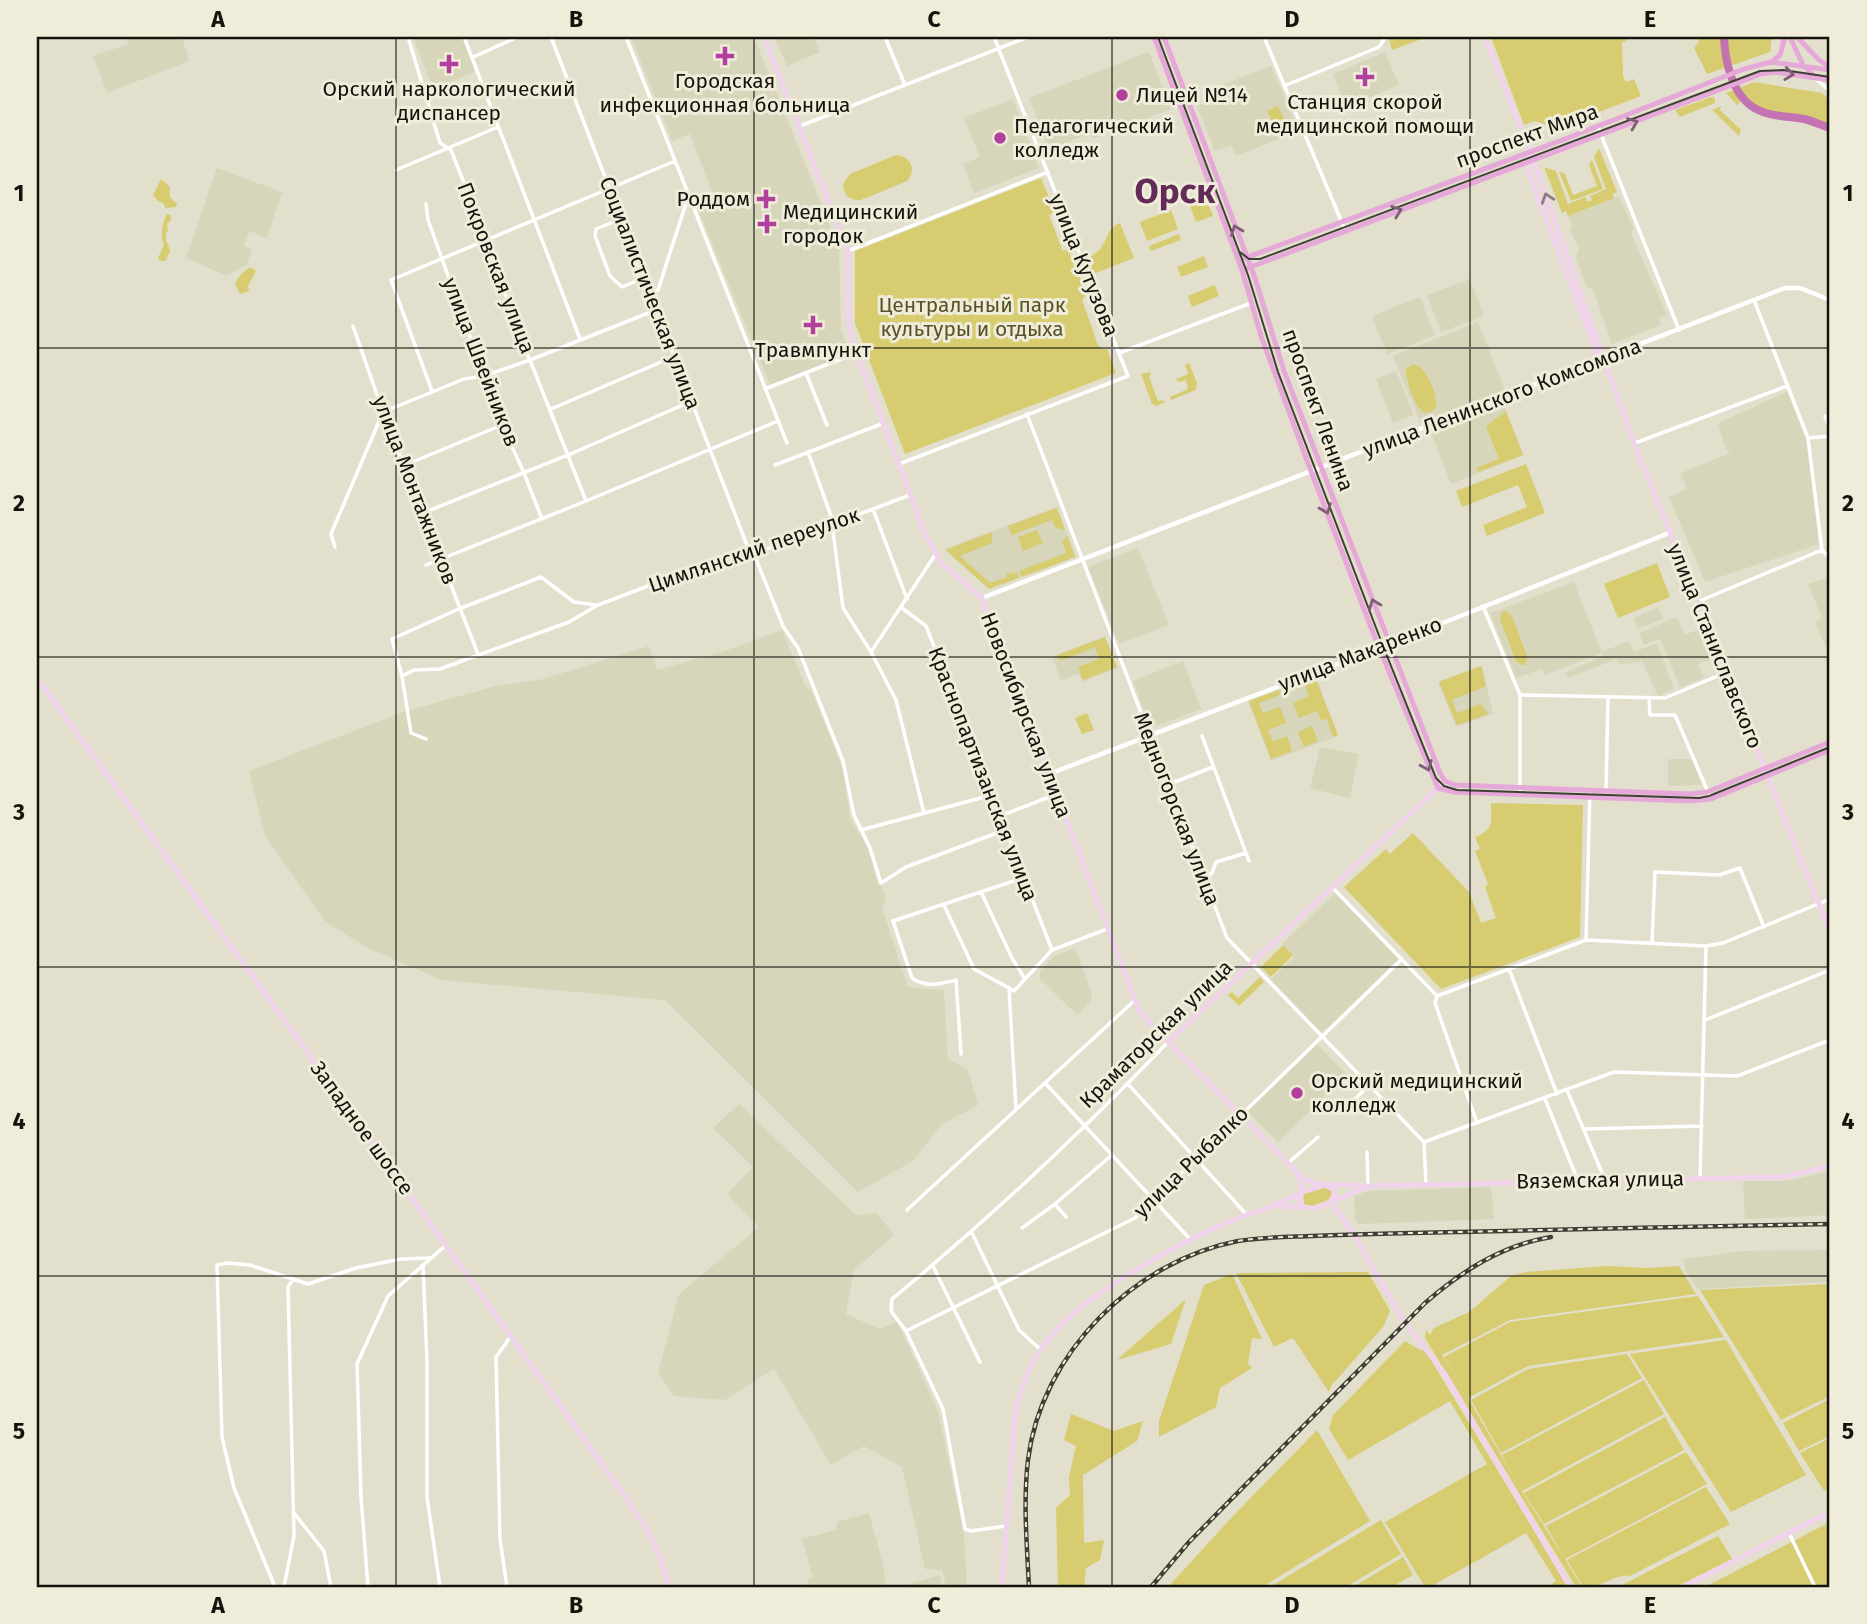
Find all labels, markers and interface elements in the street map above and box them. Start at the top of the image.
text: A [210,5,225,33]
text: B [569,5,583,33]
text: C [927,5,941,33]
text: D [1285,5,1300,33]
text: E [1644,5,1656,33]
marker: Городская инфекционная больница [715,46,735,66]
marker: Орский наркологический диспансер [439,54,459,74]
marker: Станция скорой медицинской помощи [1355,67,1375,87]
one-way arrow [1783,67,1795,82]
place label: Городская инфекционная больница [599,68,851,118]
place label: Орский наркологический диспансер [323,76,575,126]
place label: Лицей №14 [1136,82,1248,108]
marker: Лицей №14 [1114,87,1130,103]
place label: Станция скорой медицинской помощи [1256,89,1474,139]
street label: проспект Мира [1452,98,1602,174]
place label: Педагогический колледж [1014,113,1174,163]
one-way arrow [1626,117,1638,131]
marker: Педагогический колледж [992,130,1008,146]
district label: Орск [1134,170,1216,212]
street label: Социалистическая улица [594,173,706,413]
text: 1 [14,179,24,207]
street label: Покровская улица [451,179,541,357]
text: 1 [1843,179,1853,207]
place label: Роддом [676,186,750,212]
marker: Роддом [756,189,776,209]
street label: улица Кутузова [1043,190,1125,340]
one-way arrow [1541,192,1555,204]
place label: Медицинский городок [783,199,918,249]
one-way arrow [1390,205,1402,219]
marker: Медицинский городок [757,214,777,234]
one-way arrow [1231,225,1245,237]
street label: улица Швейников [437,274,525,450]
park label: Центральный парк культуры и отдыха [878,292,1066,342]
marker: Травмпункт [803,315,823,335]
street label: проспект Ленина [1277,325,1359,495]
street label: улица Ленинского Комсомола [1359,333,1645,463]
place label: Травмпункт [755,337,872,363]
street label: улица Монтажников [367,392,463,588]
text: 2 [13,489,25,517]
text: 2 [1842,489,1854,517]
street label: Цимлянский переулок [645,502,863,598]
one-way arrow [1317,503,1331,515]
street label: улица Станиславского [1662,540,1768,752]
one-way arrow [1368,599,1382,611]
street label: Новосибирская улица [975,609,1077,821]
street label: улица Макаренко [1274,611,1446,697]
street label: Краснопартизанская улица [922,643,1044,905]
street label: Медногорская улица [1128,709,1226,909]
one-way arrow [1419,760,1433,772]
text: 3 [12,798,25,826]
text: 3 [1841,798,1854,826]
street label: Краматорская улица [1074,954,1238,1114]
street label: Западное шоссе [305,1056,419,1200]
place label: Орский медицинский колледж [1311,1068,1523,1118]
marker: Орский медицинский колледж [1289,1085,1305,1101]
street label: улица Рыбалко [1128,1101,1254,1223]
text: 4 [13,1107,26,1135]
text: 4 [1842,1107,1855,1135]
street label: Вяземская улица [1516,1166,1684,1194]
text: 5 [13,1417,25,1445]
text: 5 [1842,1417,1854,1445]
text: A [210,1591,225,1619]
text: B [569,1591,583,1619]
text: C [927,1591,941,1619]
text: D [1285,1591,1300,1619]
text: E [1644,1591,1656,1619]

